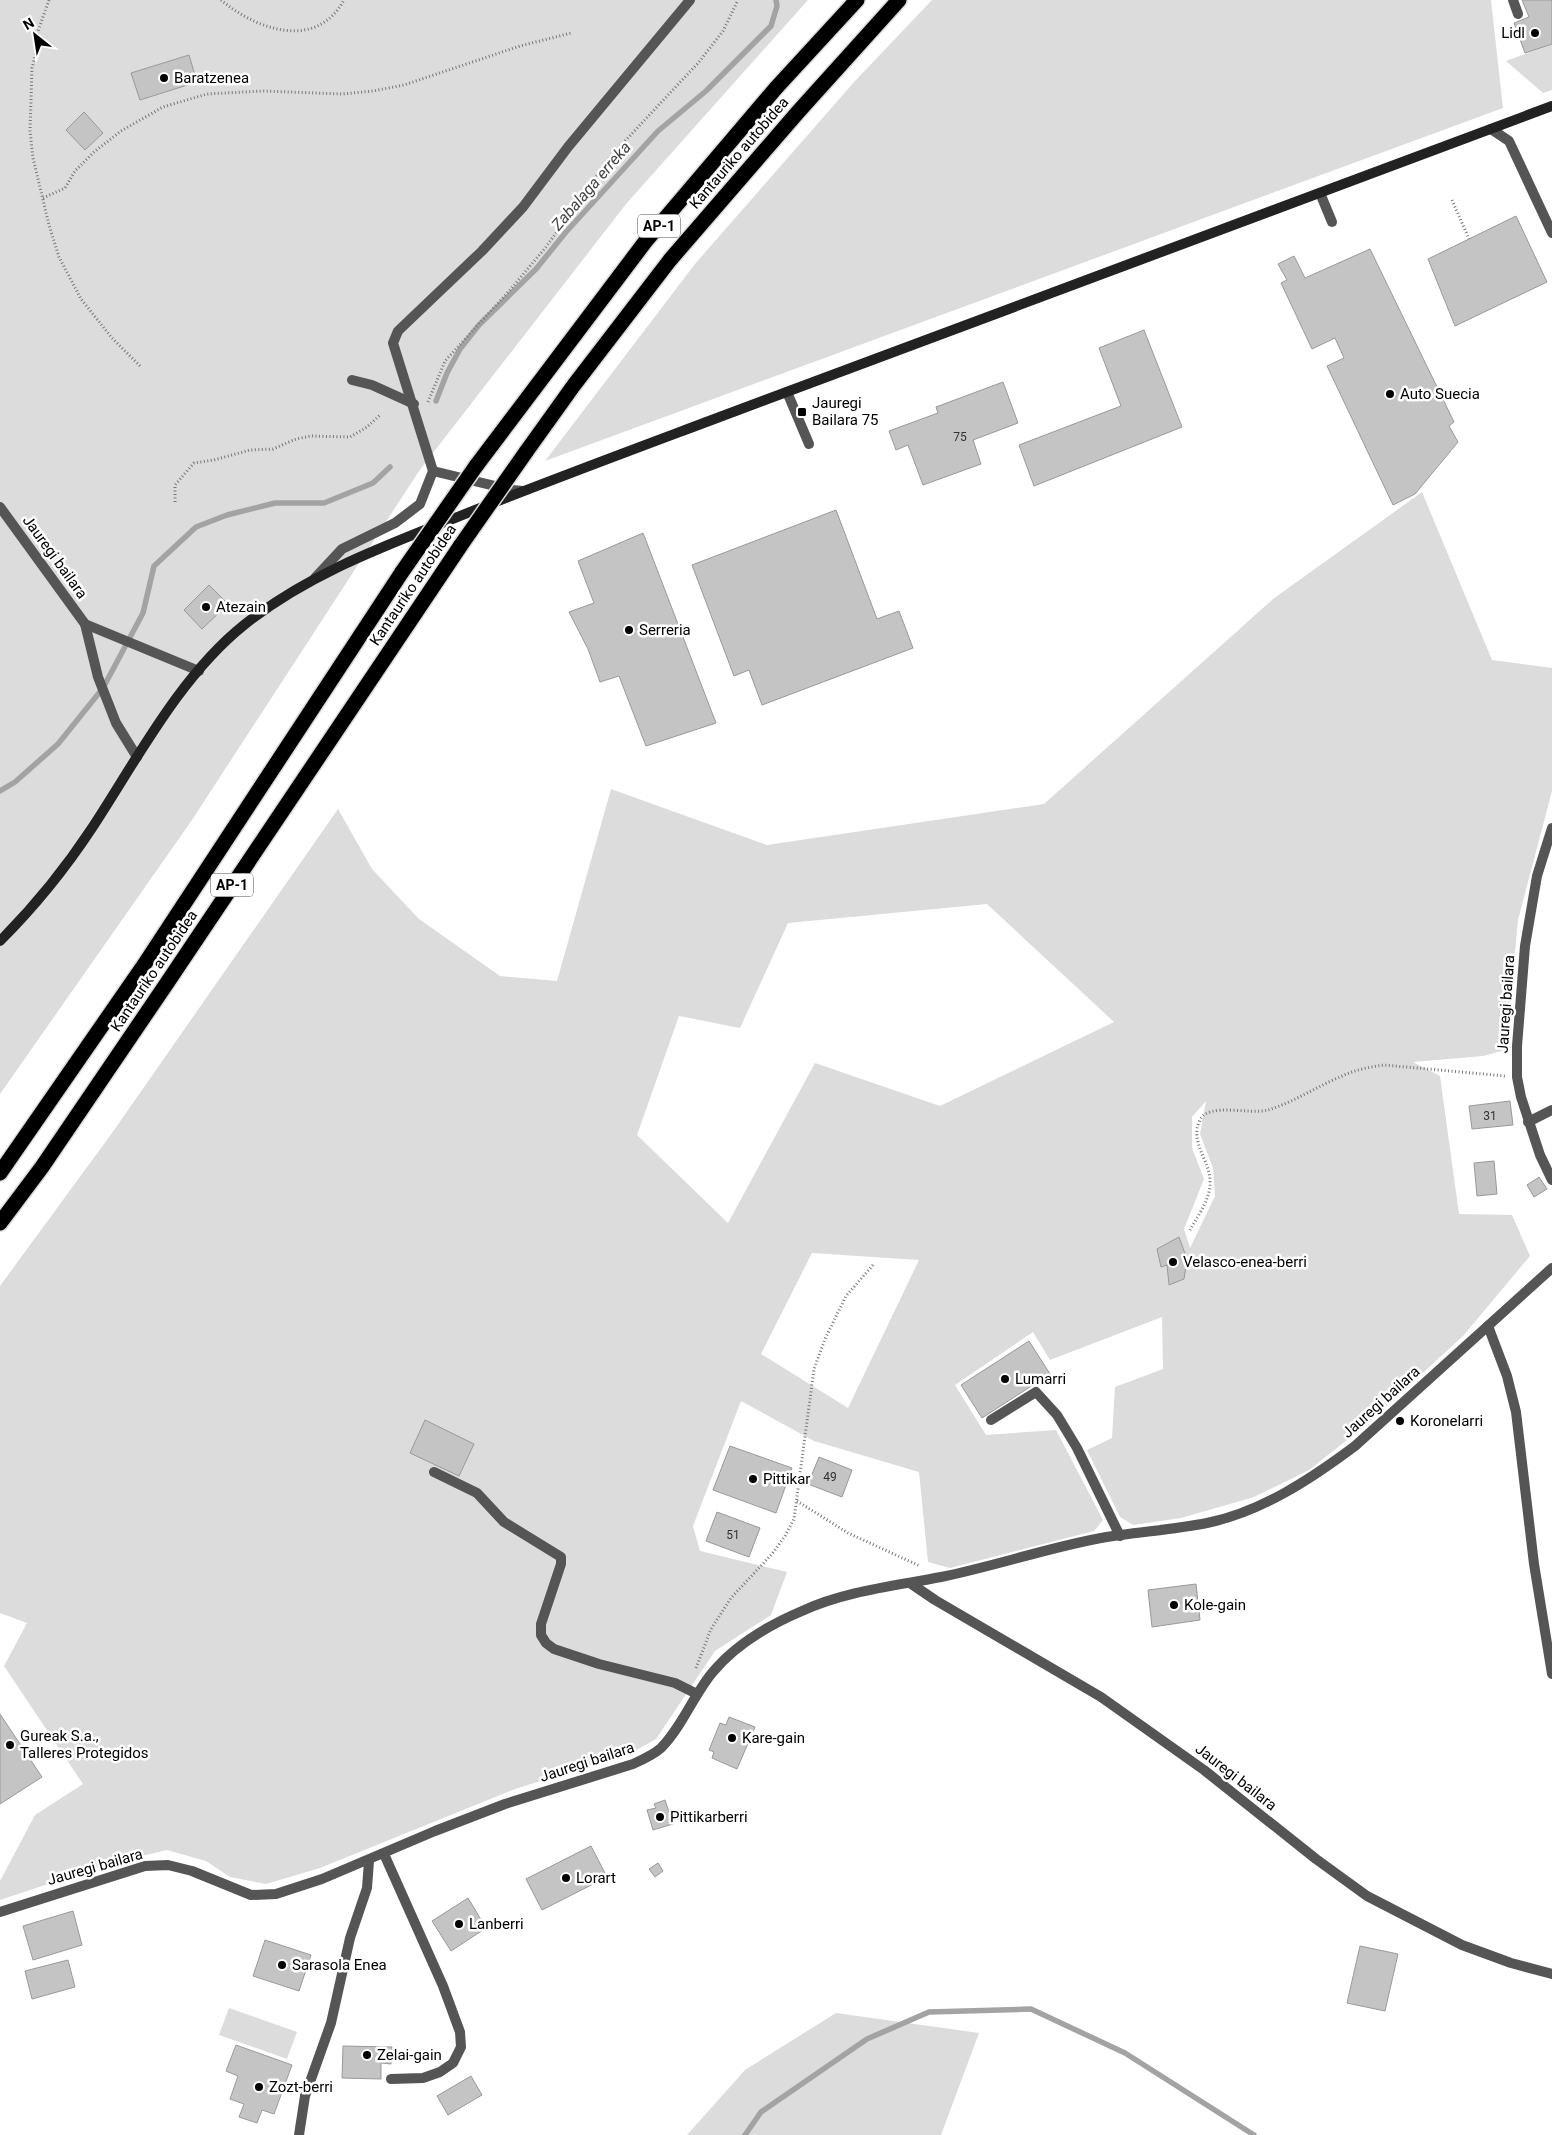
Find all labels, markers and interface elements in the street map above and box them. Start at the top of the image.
north arrow [10,10,60,60]
text: N [20,14,37,33]
place label: Lidl [1501,24,1525,42]
marker: Lidl [1529,27,1541,39]
place label: Baratzenea [174,69,249,87]
marker: Baratzenea [158,72,170,84]
street label: Kantauriko autobidea [686,93,792,213]
water label: Zabalaga erreka [547,138,635,235]
road number: AP-1 [638,215,680,238]
place label: Auto Suecia [1400,385,1480,403]
marker: Auto Suecia [1384,388,1396,400]
place label: Jauregi Bailara 75 [812,394,879,429]
marker: Jauregi Bailara 75 [796,406,808,418]
house number: 75 [953,430,967,444]
street label: Jauregi bailara [19,512,91,602]
street label: Kantauriko autobidea [366,521,460,649]
place label: Atezain [216,598,266,616]
marker: Atezain [200,601,212,613]
place label: Serreria [639,621,691,639]
marker: Serreria [623,624,635,636]
road number: AP-1 [211,874,253,896]
street label: Kantauriko autobidea [107,907,201,1035]
street label: Jauregi bailara [1494,954,1518,1054]
house number: 31 [1483,1109,1497,1123]
place label: Velasco-enea-berri [1183,1253,1307,1271]
marker: Velasco-enea-berri [1167,1256,1179,1268]
street label: Jauregi bailara [1338,1362,1424,1442]
place label: Lumarri [1015,1370,1066,1388]
marker: Lumarri [999,1373,1011,1385]
place label: Koronelarri [1410,1412,1483,1430]
marker: Koronelarri [1394,1415,1406,1427]
place label: Pittikar [763,1470,810,1488]
house number: 49 [823,1470,837,1484]
marker: Pittikar [747,1473,759,1485]
house number: 51 [726,1528,740,1542]
place label: Kole-gain [1184,1596,1246,1614]
marker: Kole-gain [1168,1599,1180,1611]
place label: Gureak S.a., Talleres Protegidos [20,1727,149,1762]
place label: Kare-gain [742,1729,805,1747]
marker: Kare-gain [726,1732,738,1744]
street label: Jauregi bailara [537,1738,637,1786]
marker: Gureak S.a., Talleres Protegidos [4,1739,16,1751]
street label: Jauregi bailara [1192,1740,1280,1814]
place label: Pittikarberri [670,1808,748,1826]
marker: Pittikarberri [654,1811,666,1823]
street label: Jauregi bailara [45,1845,145,1889]
place label: Lorart [576,1869,616,1887]
marker: Lorart [560,1872,572,1884]
place label: Lanberri [469,1915,524,1933]
marker: Lanberri [453,1918,465,1930]
place label: Sarasola Enea [292,1956,387,1974]
marker: Sarasola Enea [276,1959,288,1971]
place label: Zelai-gain [377,2046,442,2064]
marker: Zelai-gain [361,2049,373,2061]
place label: Zozt-berri [269,2078,333,2096]
marker: Zozt-berri [253,2081,265,2093]

